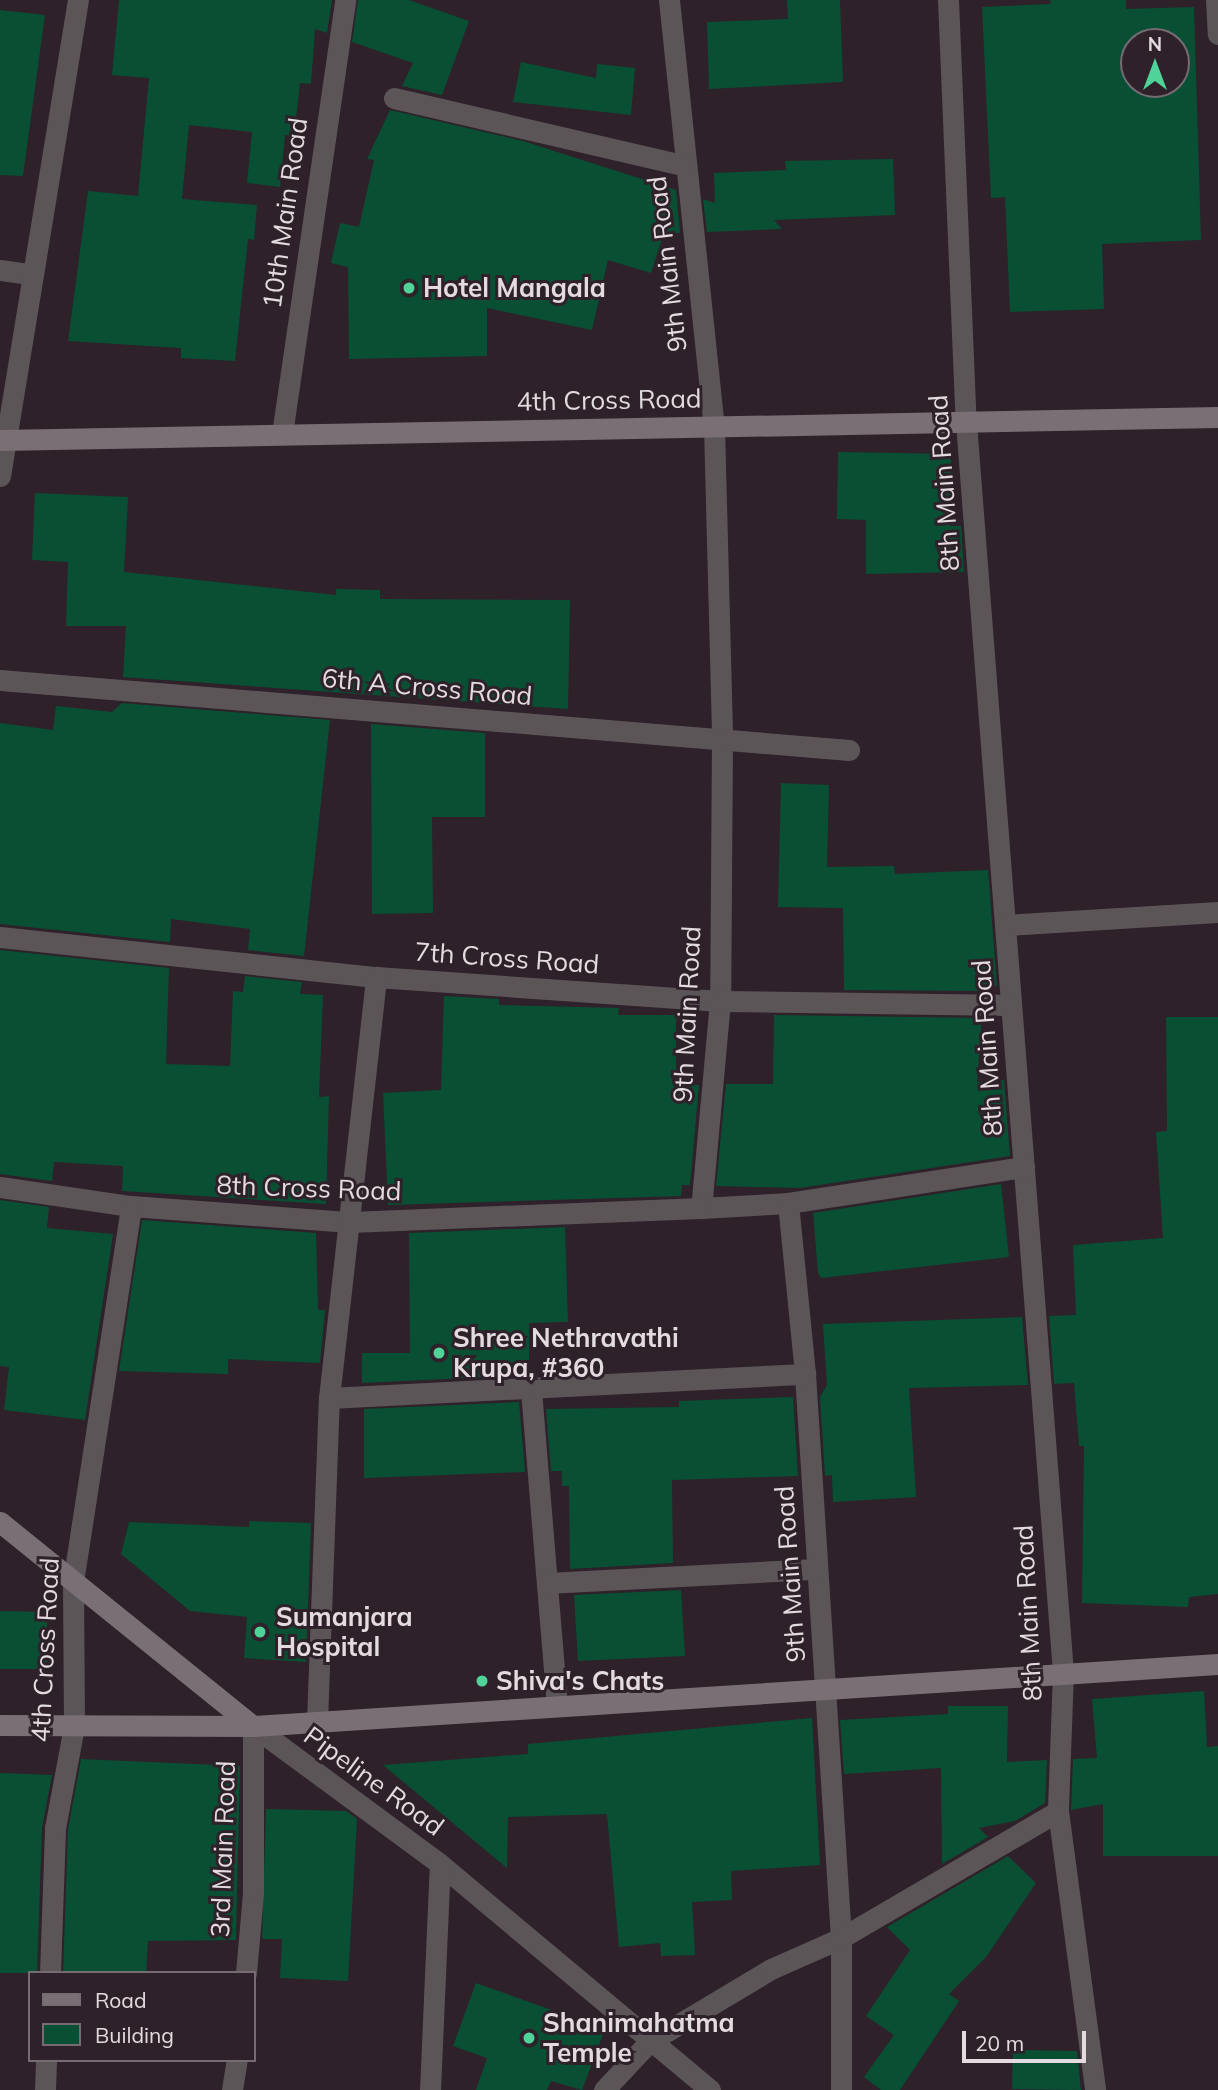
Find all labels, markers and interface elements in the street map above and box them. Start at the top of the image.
north arrow [1120,28,1190,98]
text: N [1148,32,1162,56]
street label: 10th Main Road [256,116,314,310]
street label: 9th Main Road [641,174,693,354]
place label: Hotel Mangala [423,272,606,304]
marker: Hotel Mangala [401,280,417,296]
street label: 4th Cross Road [516,383,702,417]
street label: 8th Main Road [922,394,966,572]
street label: 6th A Cross Road [321,662,533,712]
street label: 9th Main Road [667,925,707,1103]
street label: 7th Cross Road [414,936,600,980]
street label: 8th Main Road [965,959,1009,1137]
street label: 8th Cross Road [216,1169,402,1207]
place label: Shree Nethravathi Krupa, #360 [453,1322,679,1384]
marker: Shree Nethravathi Krupa, #360 [431,1345,447,1361]
street label: 9th Main Road [768,1485,812,1663]
street label: 8th Main Road [1008,1524,1048,1702]
street label: 4th Cross Road [25,1557,65,1743]
place label: Sumanjara Hospital [276,1601,413,1662]
marker: Sumanjara Hospital [250,1622,270,1642]
place label: Shiva's Chats [496,1665,664,1697]
marker: Shiva's Chats [474,1673,490,1689]
street label: Pipeline Road [298,1720,450,1842]
street label: 3rd Main Road [204,1760,242,1938]
legend [28,1971,256,2062]
text: Road [95,1987,146,2013]
place label: Shanimahatma Temple [543,2007,735,2068]
scale bar [966,2016,1090,2060]
text: Building [95,2022,174,2048]
marker: Shanimahatma Temple [521,2030,537,2046]
text: 20 m [975,2030,1024,2056]

